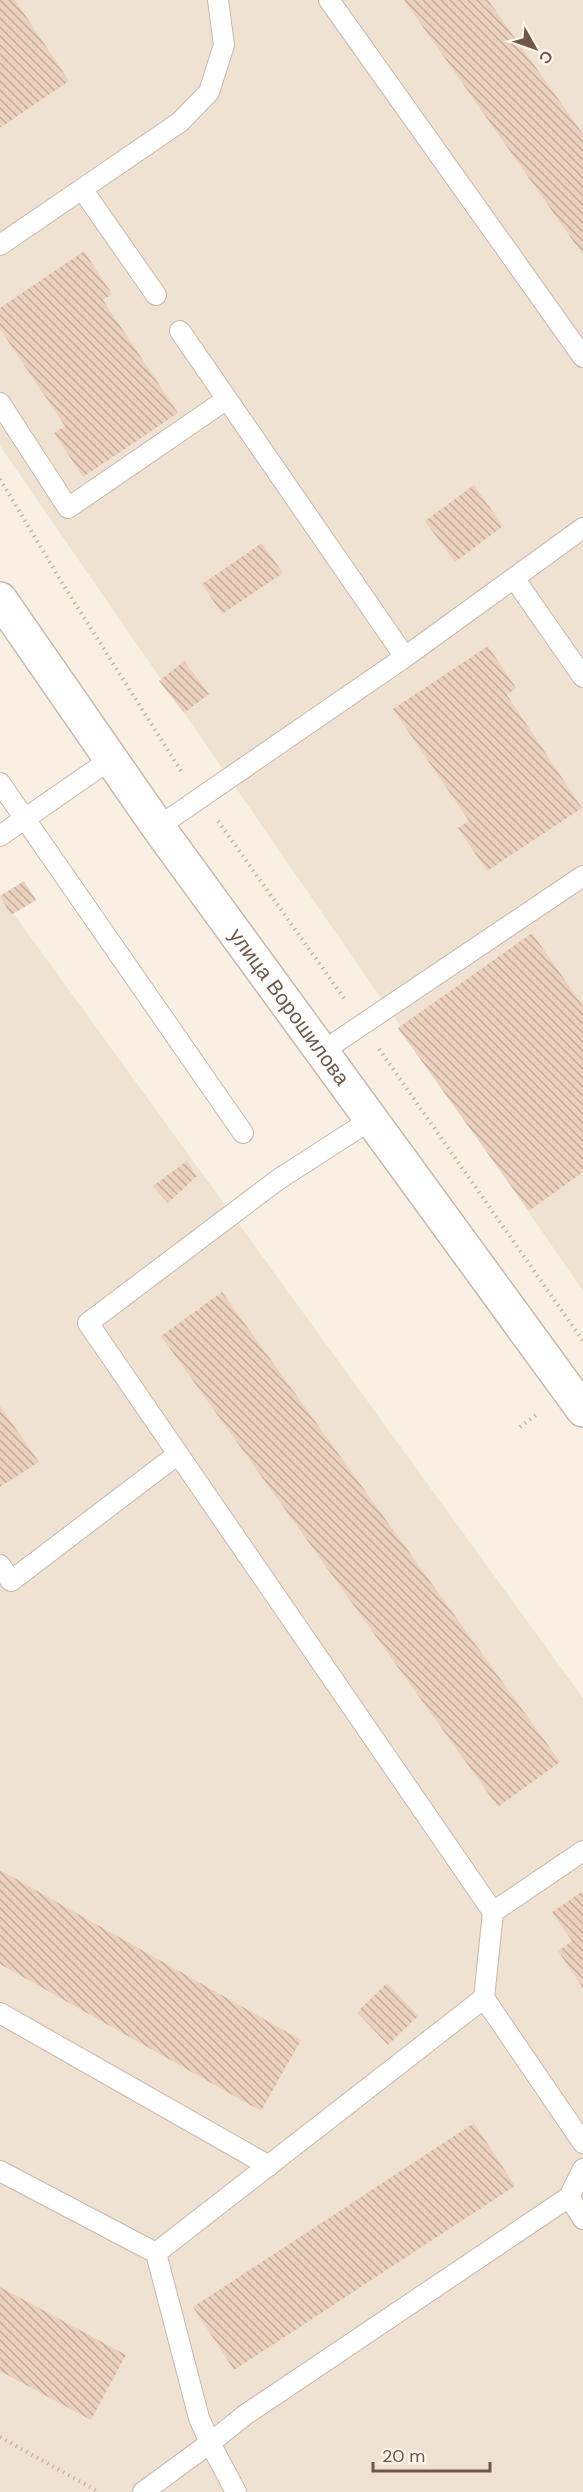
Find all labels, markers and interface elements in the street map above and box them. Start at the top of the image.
north arrow [505,18,565,78]
text: С [534,46,558,69]
street label: улица Ворошилова [222,923,356,1091]
scale bar [373,2435,490,2473]
text: 20 m [382,2444,425,2468]

